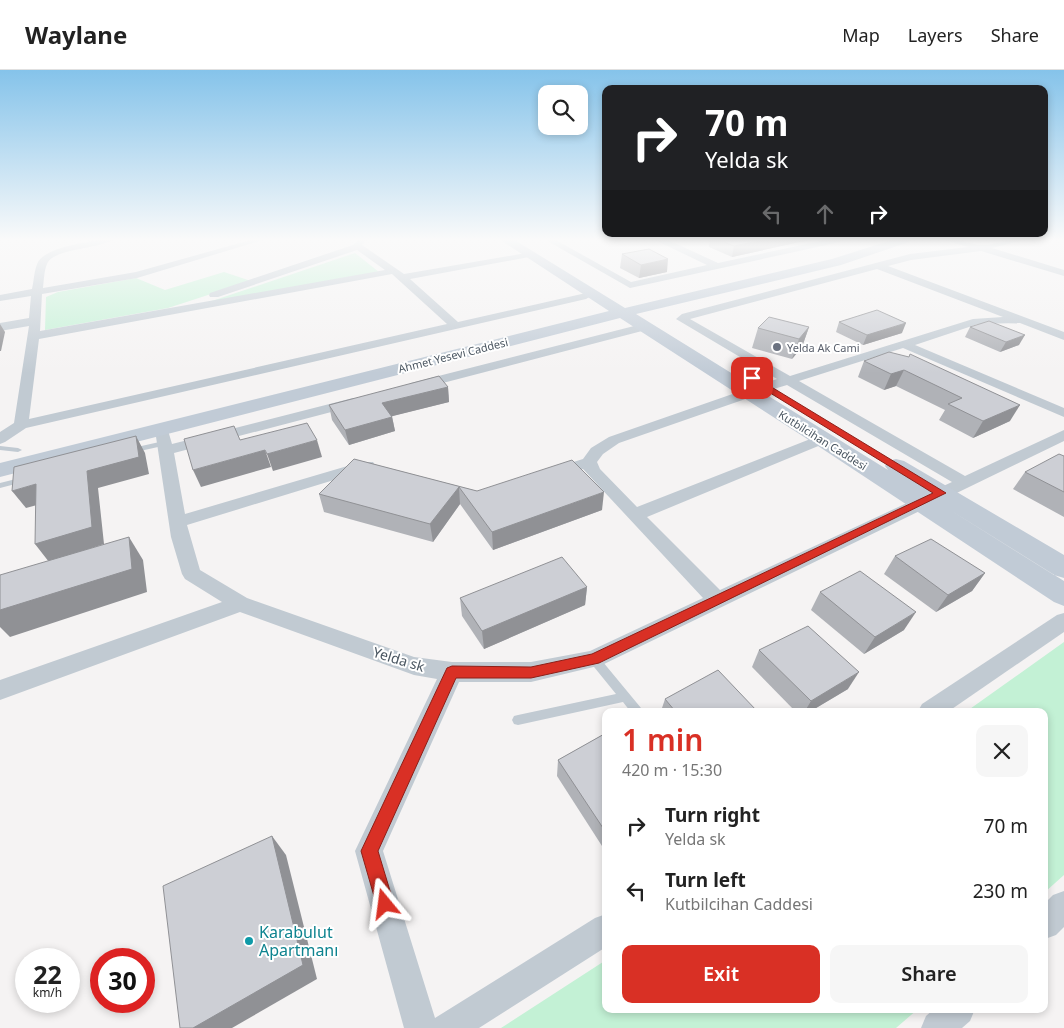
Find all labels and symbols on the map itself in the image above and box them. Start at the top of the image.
street label: Ahmet Yesevi Caddesi [397,334,509,376]
place label: Yelda Ak Cami [787,340,860,355]
marker: Yelda Ak Cami [771,341,783,353]
pin [731,357,773,399]
street label: Kutbilcihan Caddesi [776,407,870,473]
street label: Yelda sk [371,642,428,676]
position arrow [358,877,410,929]
place label: Karabulut Apartmanı [259,921,338,961]
marker: Karabulut Apartmanı [243,935,255,947]
speed limit sign: 30 [90,948,155,1013]

